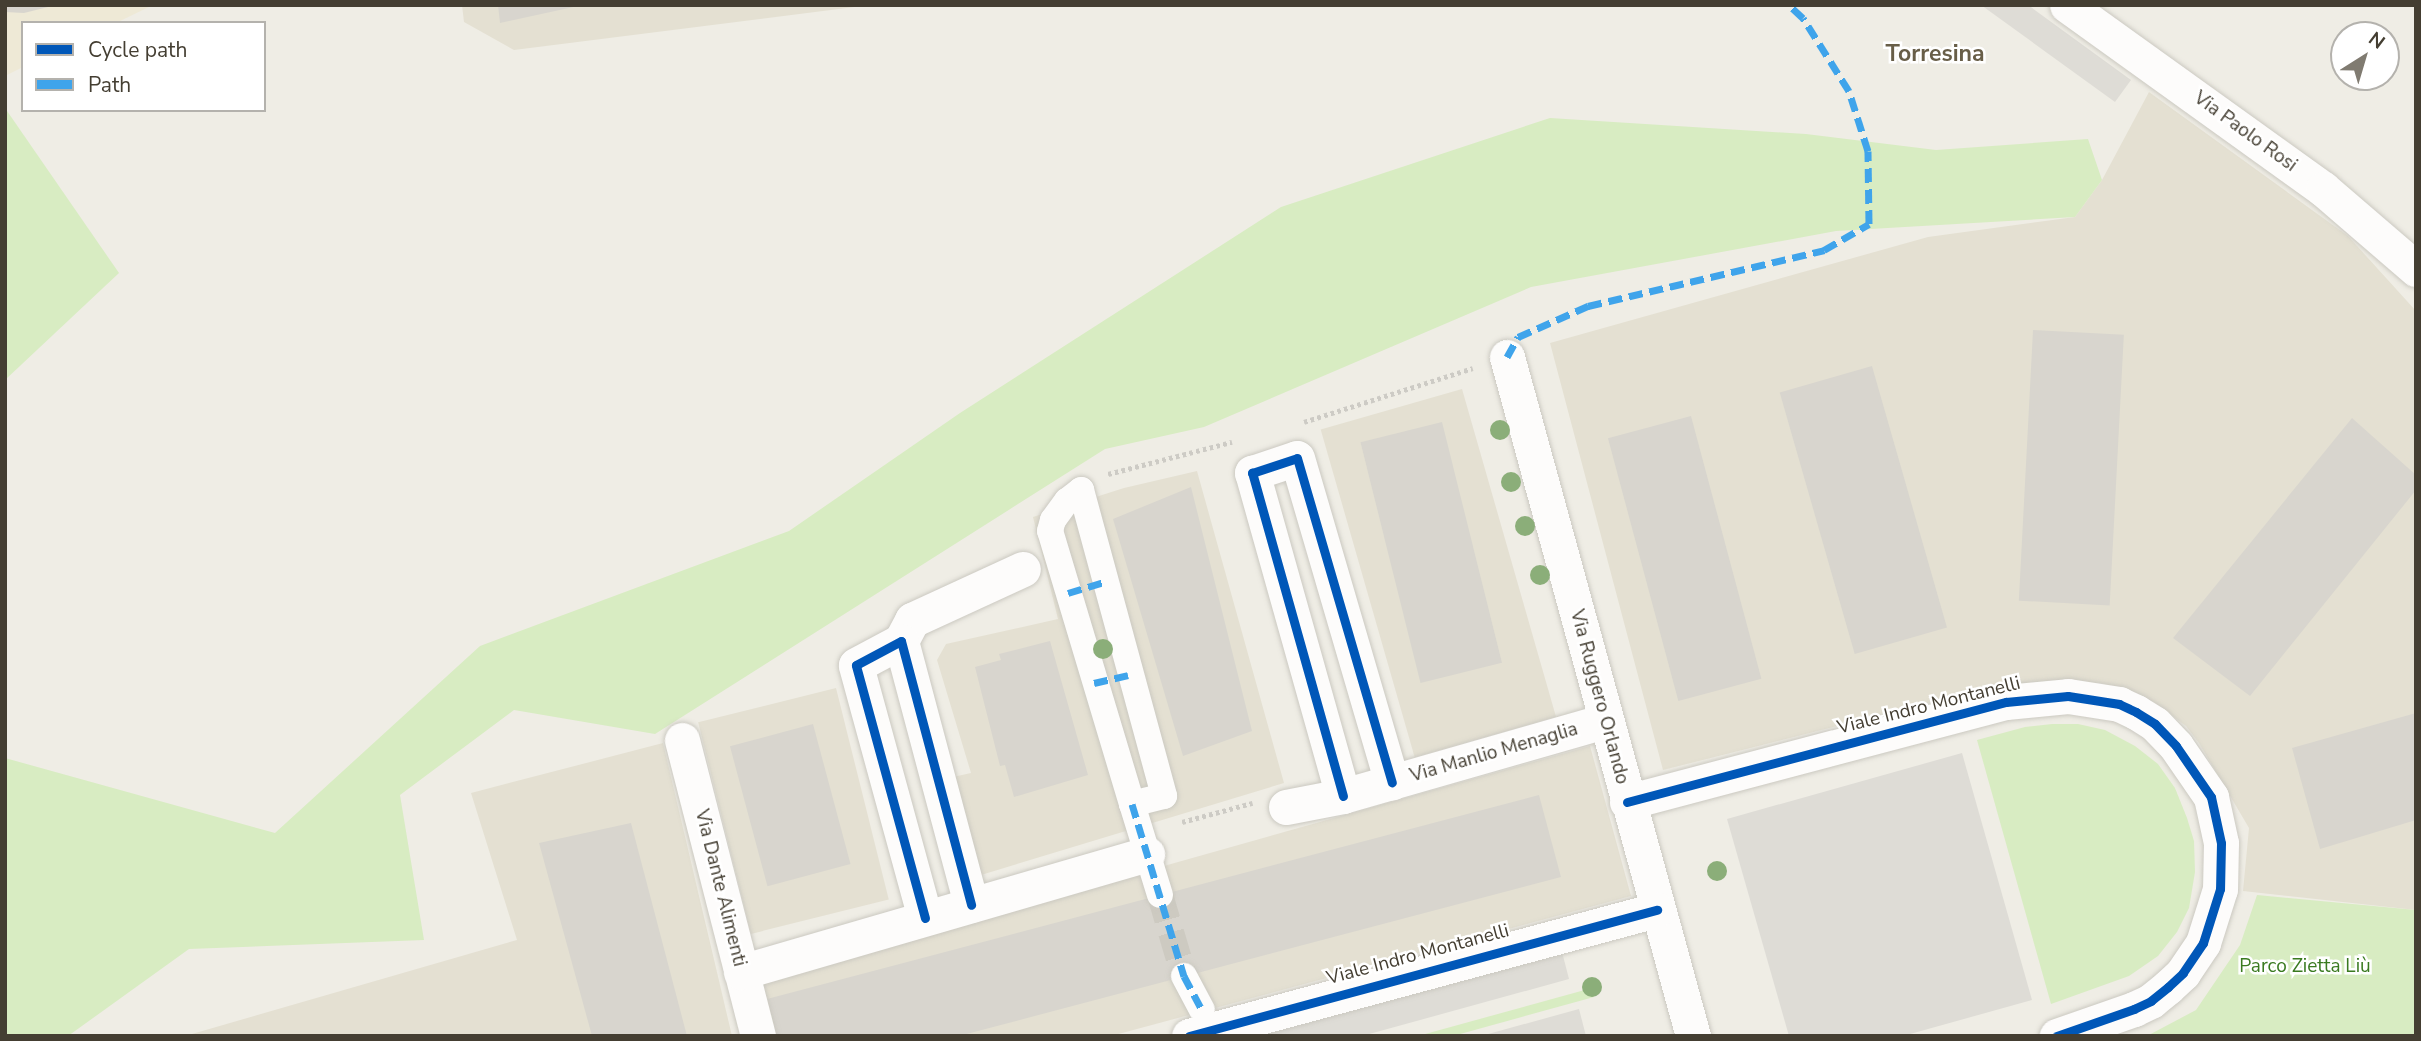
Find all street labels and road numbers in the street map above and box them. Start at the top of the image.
street label: Via Paolo Rosi [2189,87,2301,177]
street label: Via Ruggero Orlando [1565,607,1633,787]
street label: Viale Indro Montanelli [1835,672,2023,740]
street label: Via Manlio Menaglia [1407,718,1581,788]
street label: Via Dante Alimenti [689,807,751,969]
street label: Viale Indro Montanelli [1324,920,1512,990]

